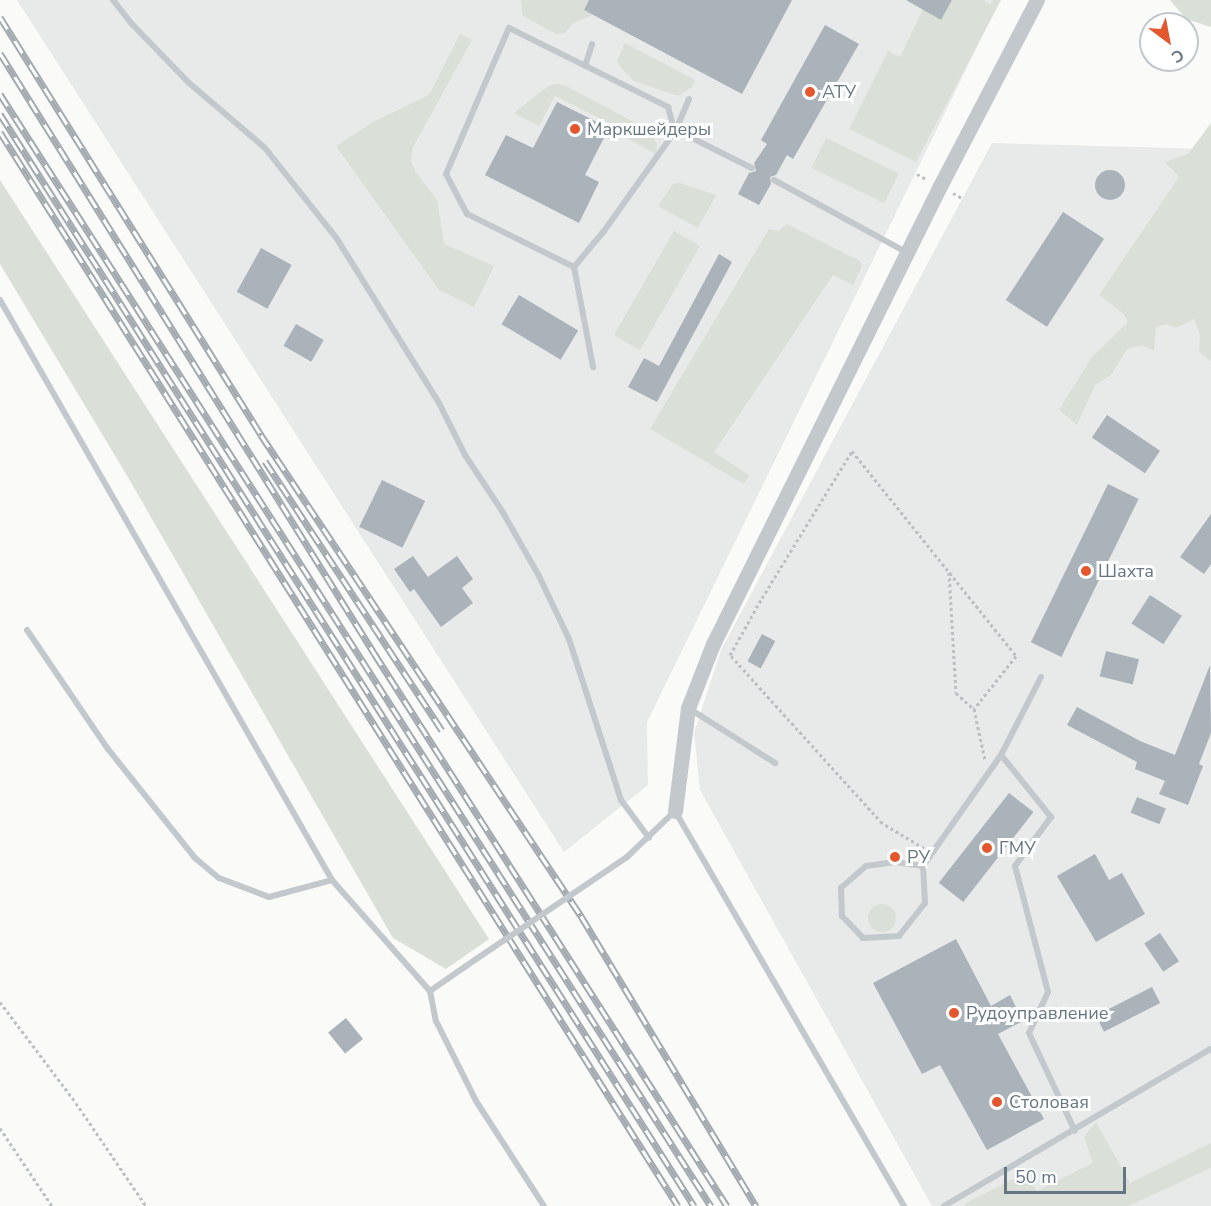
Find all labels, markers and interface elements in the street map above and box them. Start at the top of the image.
north arrow [1139,12,1199,72]
text: С [1167,43,1188,68]
place label: АТУ [822,81,856,103]
marker: АТУ [803,85,817,99]
place label: Маркшейдеры [587,118,711,140]
marker: Маркшейдеры [568,122,582,136]
place label: Шахта [1098,560,1154,582]
marker: Шахта [1079,564,1093,578]
place label: ГМУ [999,837,1036,859]
marker: ГМУ [980,841,994,855]
place label: РУ [907,846,930,868]
marker: РУ [888,850,902,864]
place label: Рудоуправление [966,1002,1108,1024]
marker: Рудоуправление [947,1006,961,1020]
place label: Столовая [1009,1091,1089,1113]
marker: Столовая [990,1095,1004,1109]
scale bar [1007,1155,1128,1193]
text: 50 m [1015,1165,1057,1189]

